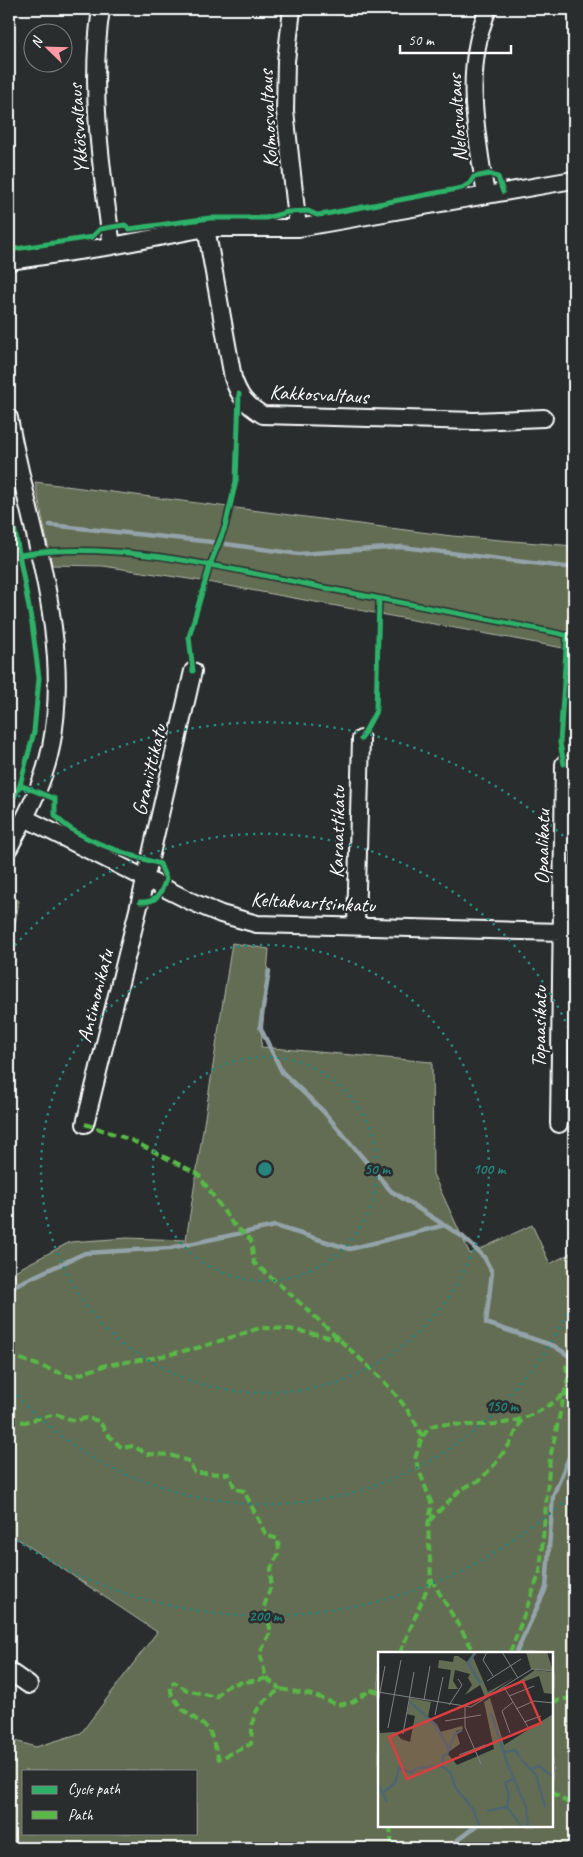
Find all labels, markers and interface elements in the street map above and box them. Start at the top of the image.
north arrow [22,22,72,72]
scale bar [400,22,512,54]
text: 50 m [408,31,435,50]
text: N [27,34,47,50]
street label: Kolmosvaltaus [252,68,284,169]
street label: Nelosvaltaus [441,71,473,163]
street label: Ykkösvaltaus [62,81,94,175]
street label: Kakkosvaltaus [269,378,371,410]
street label: Graniittikatu [126,721,172,818]
street label: Karaattikatu [323,785,351,878]
street label: Opaalikatu [528,808,556,885]
street label: Keltakvartsinkatu [250,886,377,918]
street label: Antimonikatu [71,946,119,1045]
street label: Topaasikatu [525,985,553,1068]
centre of rings [256,1160,274,1178]
text: 50 m [364,1160,391,1179]
text: 100 m [473,1160,507,1179]
text: 150 m [486,1397,520,1416]
text: 200 m [249,1607,283,1626]
inset map [378,1652,553,1827]
legend [22,1770,198,1834]
text: Cycle path [68,1780,120,1799]
text: Path [68,1806,94,1825]

